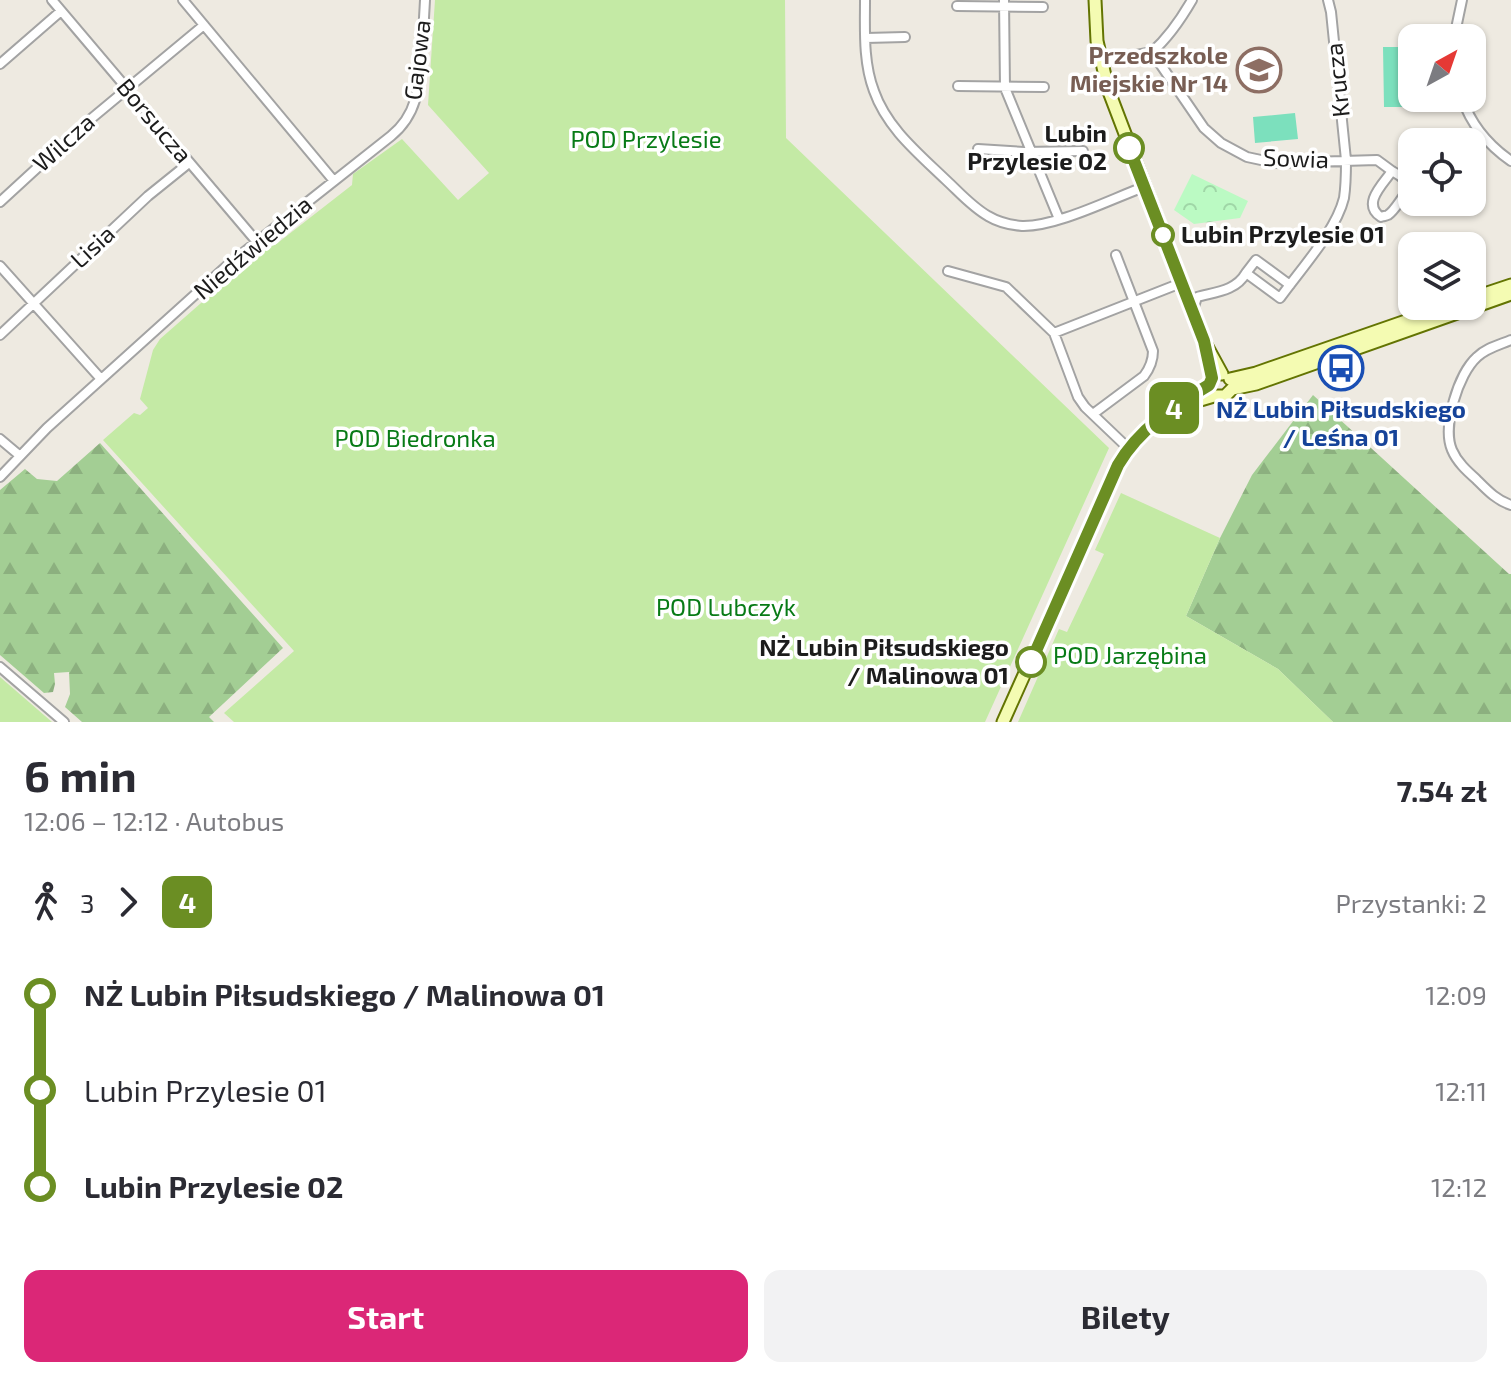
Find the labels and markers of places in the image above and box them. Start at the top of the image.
place label: Przedszkole Miejskie Nr 14 [1070,40,1228,97]
school or university icon: Przedszkole Miejskie Nr 14 [1235,46,1283,94]
place label: Lubin Przylesie 02 [967,118,1107,175]
marker: Lubin Przylesie 02 [1114,133,1144,163]
place label: Lubin Przylesie 01 [1181,219,1385,248]
marker: Lubin Przylesie 01 [1152,224,1174,246]
bus stop icon: NŻ Lubin Piłsudskiego / Leśna 01 [1317,344,1365,392]
place label: NŻ Lubin Piłsudskiego / Leśna 01 [1216,394,1466,451]
place label: NŻ Lubin Piłsudskiego / Malinowa 01 [759,632,1009,689]
marker: NŻ Lubin Piłsudskiego / Malinowa 01 [1016,647,1046,677]

